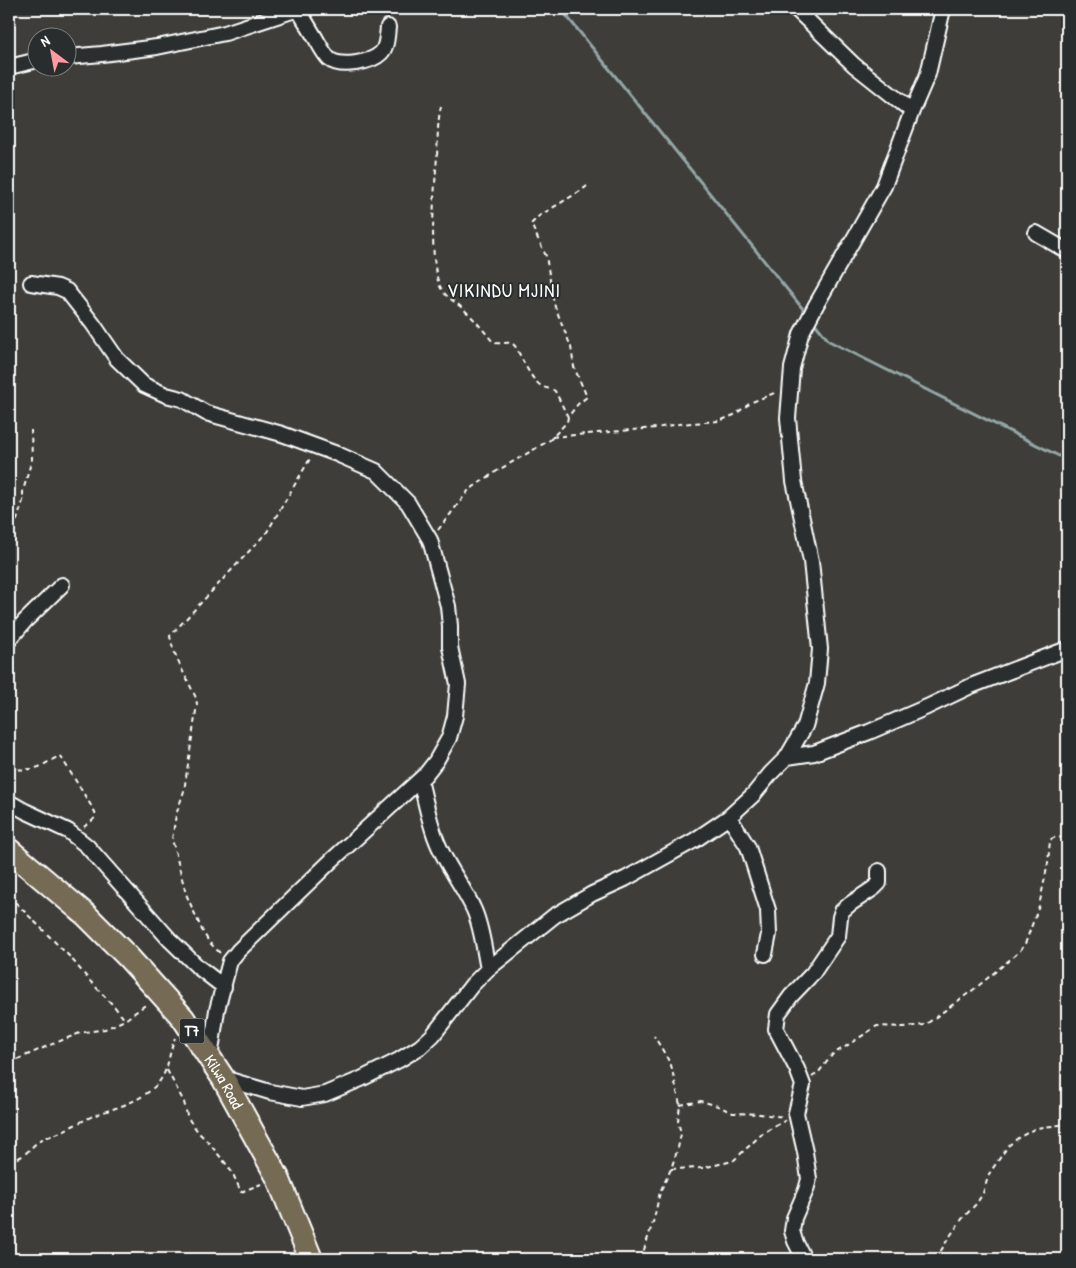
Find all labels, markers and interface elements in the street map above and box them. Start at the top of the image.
north arrow [28,28,78,78]
text: N [37,30,54,51]
district label: VIKINDU MJINI [447,277,561,303]
road number: T7 [180,1018,204,1044]
street label: Kilwa Road [199,1050,249,1113]

